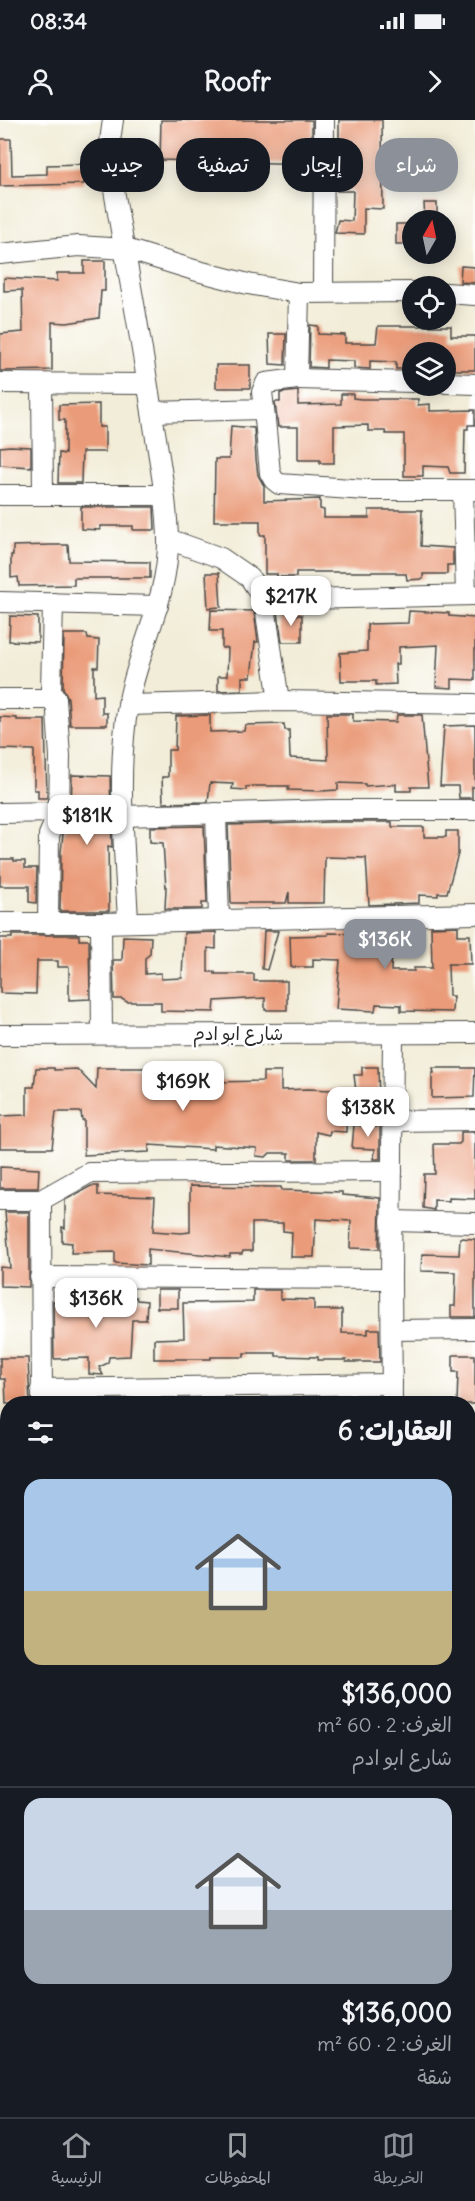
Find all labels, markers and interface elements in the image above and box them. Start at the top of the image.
text: 08:34 [30,7,87,35]
text: Roofr [204,64,271,98]
icon: person [24,65,57,98]
icon: forward [418,65,451,98]
chip: جديد [80,138,164,192]
chip: تصفية [176,138,270,192]
chip: إيجار [282,138,363,192]
chip: شراء [375,138,458,192]
north arrow [402,210,456,264]
map controls [402,210,456,396]
button: locate [402,276,456,330]
button: layers [402,342,456,396]
pin: $217K [249,576,333,627]
text: $217K [265,583,317,608]
pin: $181K [45,795,129,846]
text: $181K [62,802,112,827]
pin: $136K [343,919,427,970]
text: $136K [358,926,412,951]
street label: شارع ابو ادم [193,1022,283,1048]
pin: $169K [141,1061,225,1112]
text: $169K [156,1068,210,1093]
pin: $138K [326,1087,410,1138]
text: $138K [341,1094,395,1119]
pin: $136K [54,1278,138,1329]
text: $136K [69,1285,123,1310]
text: العقارات: 6 [338,1414,452,1447]
icon: filters [24,1416,57,1449]
icon: home [184,1518,292,1626]
text: $136,000 [341,1677,452,1710]
text: الغرف: 2 · 60 m² [317,1712,452,1737]
text: شارع ابو ادم [351,1745,452,1770]
icon: home [184,1837,292,1945]
text: $136,000 [341,1996,452,2029]
text: الغرف: 2 · 60 m² [317,2031,452,2056]
text: شقة [417,2064,452,2089]
tab: الرئيسية [52,2129,102,2192]
tab: المحفوظات [205,2129,271,2192]
tab: الخريطة [374,2129,424,2192]

